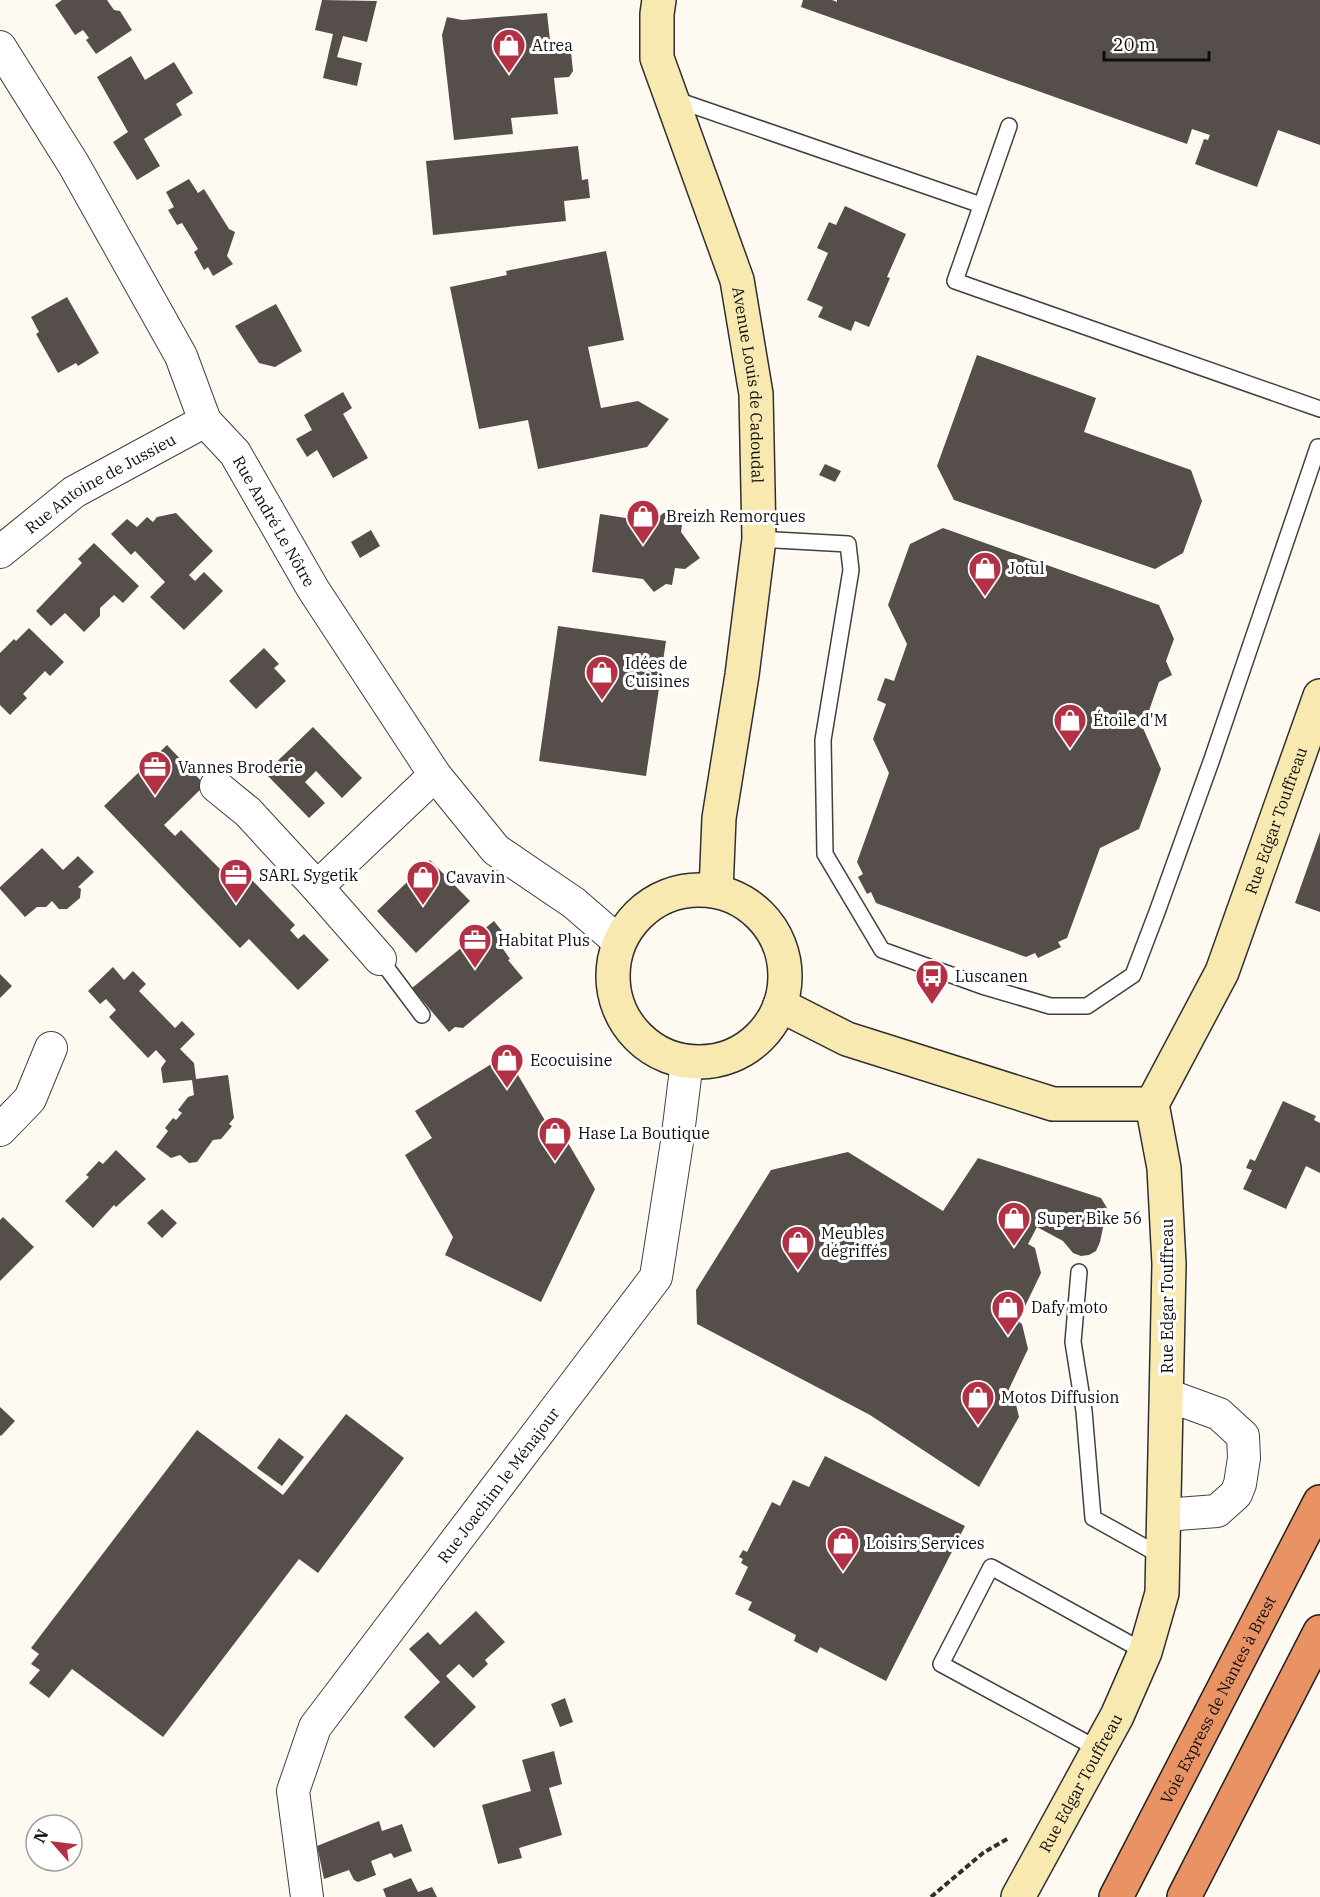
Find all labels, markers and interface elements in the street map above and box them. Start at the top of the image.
scale bar [1104,24,1209,62]
shop icon: Atrea [491,27,527,74]
text: 20 m [1113,33,1156,56]
place label: Atrea [532,35,573,55]
street label: Avenue Louis de Cadoudal [728,285,768,484]
street label: Rue Antoine de Jussieu [21,429,179,538]
street label: Rue André Le Nôtre [229,452,320,590]
shop icon: Breizh Remorques [625,498,661,545]
place label: Breizh Remorques [666,506,806,526]
shop icon: Jotul [967,550,1003,597]
place label: Jotul [1008,558,1045,578]
place label: Idées de Cuisines [625,653,690,691]
shop icon: Idées de Cuisines [584,654,620,701]
shop icon: Étoile d'M [1052,702,1088,749]
place label: Étoile d'M [1093,709,1168,730]
street label: Rue Edgar Touffreau [1240,744,1311,897]
office icon: Vannes Broderie [137,749,173,796]
place label: Vannes Broderie [178,757,303,777]
office icon: SARL Sygetik [218,857,254,904]
shop icon: Cavavin [405,859,441,906]
place label: SARL Sygetik [259,865,359,885]
place label: Cavavin [446,867,505,887]
office icon: Habitat Plus [457,922,493,969]
place label: Habitat Plus [498,930,590,950]
bus stop icon: Luscanen [914,958,950,1005]
place label: Luscanen [955,966,1028,986]
shop icon: Ecocuisine [489,1042,525,1089]
place label: Ecocuisine [530,1050,612,1070]
shop icon: Hase La Boutique [537,1115,573,1162]
place label: Hase La Boutique [578,1123,710,1143]
shop icon: Super Bike 56 [996,1200,1032,1247]
place label: Super Bike 56 [1037,1208,1142,1228]
street label: Rue Edgar Touffreau [1157,1218,1177,1373]
place label: Meubles dégriffés [821,1223,887,1261]
shop icon: Meubles dégriffés [780,1224,816,1271]
shop icon: Dafy moto [990,1289,1026,1336]
place label: Dafy moto [1031,1297,1108,1317]
shop icon: Motos Diffusion [960,1379,996,1426]
place label: Motos Diffusion [1001,1387,1119,1407]
street label: Rue Joachim le Ménajour [433,1404,564,1567]
shop icon: Loisirs Services [825,1525,861,1572]
place label: Loisirs Services [866,1533,985,1553]
street label: Voie Express de Nantes à Brest [1156,1592,1280,1807]
street label: Rue Edgar Touffreau [1034,1710,1126,1856]
north arrow [24,1813,84,1873]
text: N [29,1826,53,1846]

